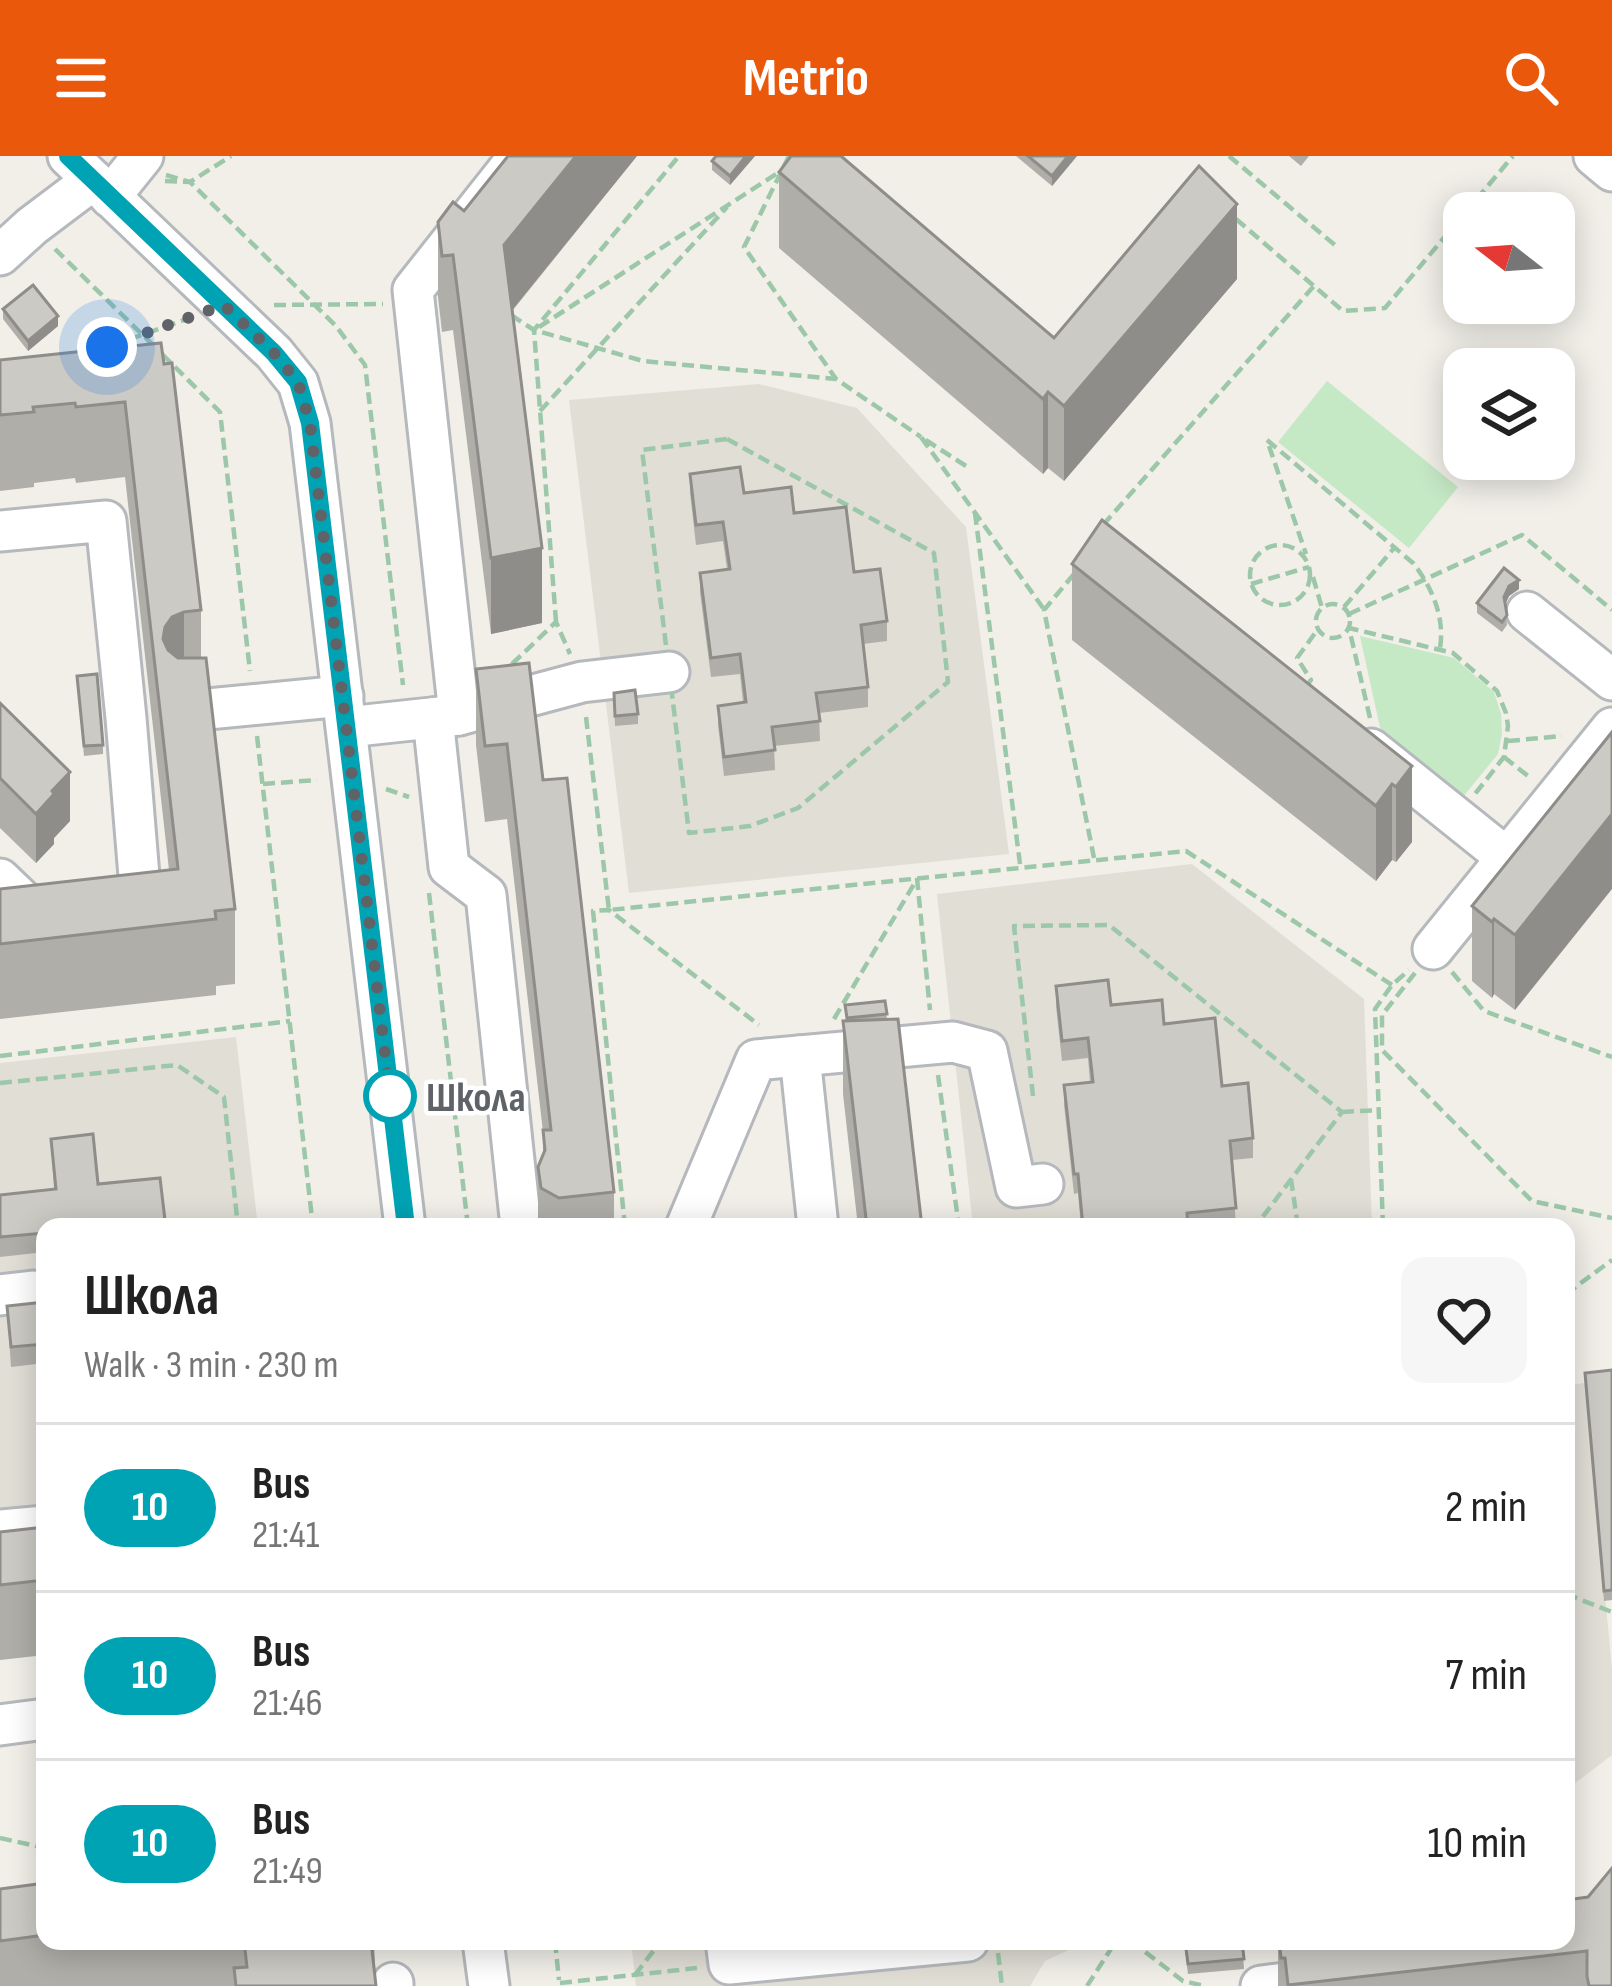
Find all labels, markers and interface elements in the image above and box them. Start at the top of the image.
icon: menu [48,45,114,111]
icon: search [1498,45,1564,111]
text: Metrio [743,46,869,111]
north arrow [1443,192,1575,324]
map controls [1443,192,1575,480]
your location [77,317,137,377]
button: layers [1443,348,1575,480]
marker: Школа [365,1071,415,1121]
place label: Школа [426,1073,526,1124]
button: heart [1401,1257,1527,1383]
text: Школа [84,1263,219,1331]
text: Walk · 3 min · 230 m [84,1342,338,1389]
text: Bus [252,1457,310,1512]
text: 2 min [1445,1480,1527,1535]
text: 10 [132,1482,168,1533]
text: 21:41 [252,1512,319,1559]
text: Bus [252,1625,310,1680]
text: 7 min [1445,1648,1527,1703]
text: 10 [132,1650,168,1701]
text: 21:46 [252,1680,323,1727]
text: Bus [252,1793,310,1848]
text: 10 min [1428,1816,1527,1871]
text: 10 [132,1818,168,1869]
text: 21:49 [252,1848,323,1895]

